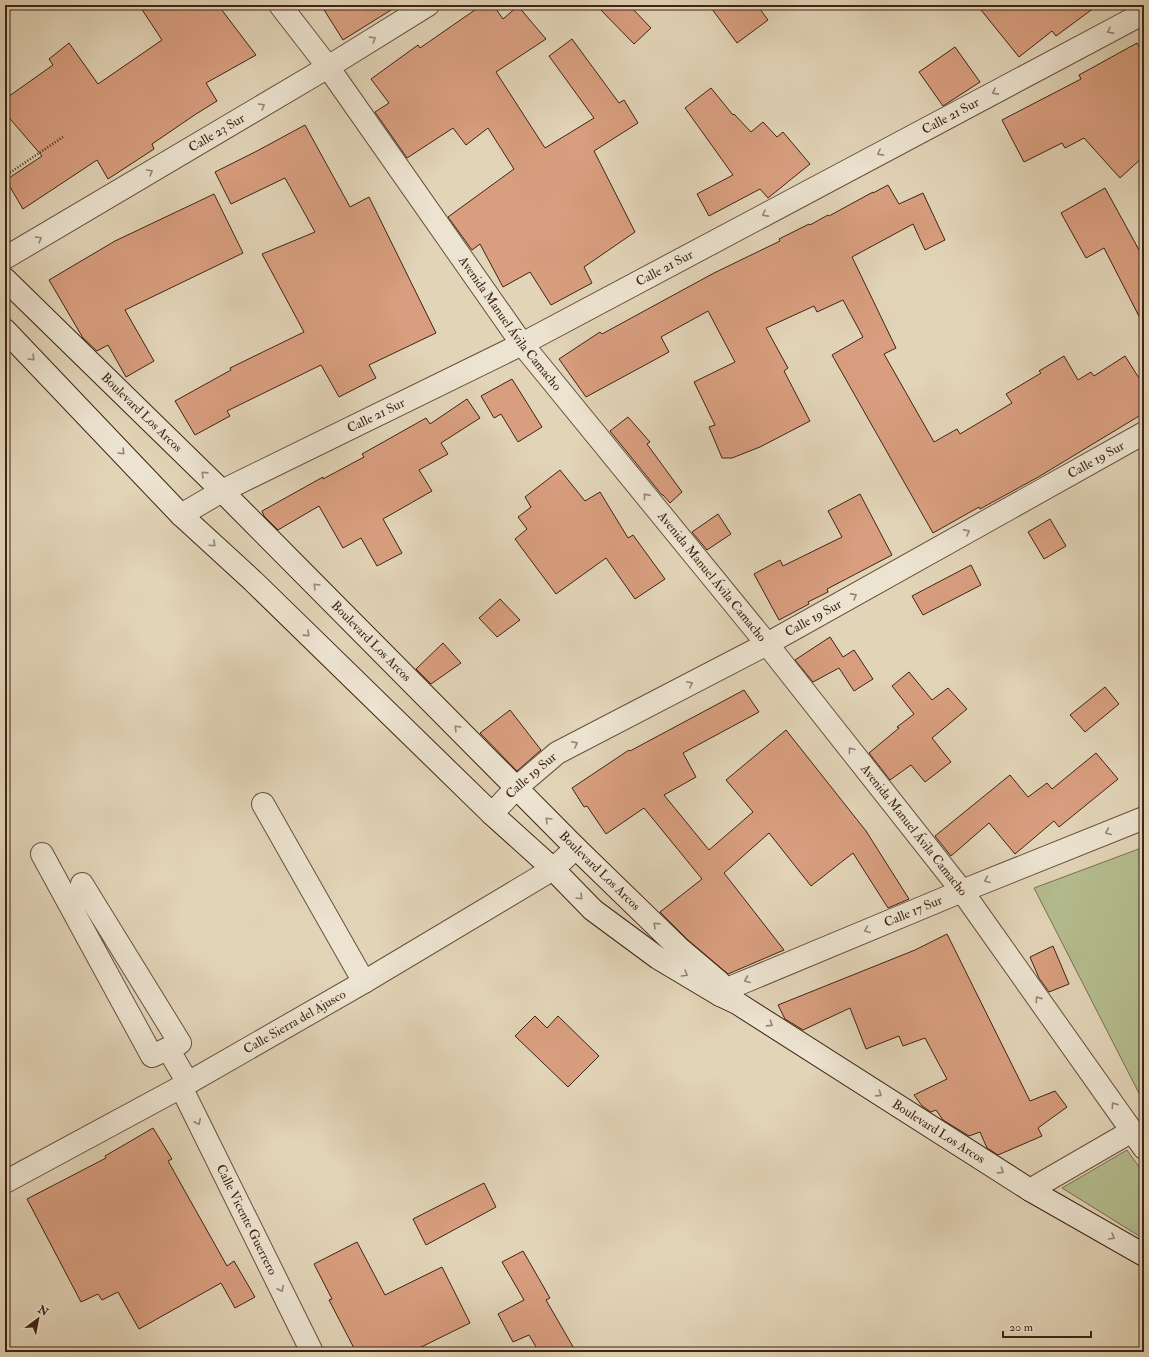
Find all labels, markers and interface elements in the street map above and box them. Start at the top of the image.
one-way arrow [1106,26,1114,34]
one-way arrow [369,36,376,43]
one-way arrow [992,87,999,95]
street label: Calle 21 Sur [919,94,982,138]
one-way arrow [258,103,265,111]
street label: Calle 23 Sur [186,110,248,156]
one-way arrow [877,148,884,156]
one-way arrow [146,170,153,177]
one-way arrow [762,210,770,217]
one-way arrow [35,236,42,243]
street label: Calle 21 Sur [633,246,696,290]
street label: Avenida Manuel Ávila Camacho [454,252,565,394]
one-way arrow [27,353,35,361]
street label: Boulevard Los Arcos [98,369,186,456]
street label: Calle 21 Sur [344,395,408,436]
street label: Calle 19 Sur [1065,438,1127,482]
one-way arrow [117,447,124,455]
one-way arrow [201,471,209,479]
one-way arrow [643,493,650,501]
street label: Avenida Manuel Ávila Camacho [654,508,770,645]
one-way arrow [963,530,970,537]
one-way arrow [208,539,216,547]
one-way arrow [313,583,321,591]
one-way arrow [850,593,857,600]
street label: Calle 19 Sur [782,596,845,640]
street label: Boulevard Los Arcos [328,598,415,685]
one-way arrow [302,629,310,637]
one-way arrow [686,682,693,689]
one-way arrow [454,725,462,733]
one-way arrow [570,741,578,749]
one-way arrow [848,747,855,754]
street label: Calle 19 Sur [502,749,560,802]
street label: Avenida Manuel Ávila Camacho [856,760,971,899]
one-way arrow [545,817,553,825]
street label: Boulevard Los Arcos [556,828,644,914]
one-way arrow [1104,828,1111,836]
one-way arrow [984,876,991,884]
one-way arrow [575,892,583,900]
street label: Calle 17 Sur [882,892,945,931]
one-way arrow [653,923,661,930]
one-way arrow [863,925,871,933]
one-way arrow [680,969,688,976]
one-way arrow [743,975,751,983]
street label: Calle Sierra del Ajusco [241,986,349,1057]
one-way arrow [1036,996,1043,1003]
one-way arrow [765,1019,772,1026]
one-way arrow [875,1089,882,1097]
street label: Boulevard Los Arcos [889,1096,988,1167]
one-way arrow [1111,1102,1118,1109]
one-way arrow [193,1118,201,1125]
street label: Calle Vicente Guerrero [213,1162,281,1278]
one-way arrow [996,1167,1003,1174]
one-way arrow [1108,1233,1116,1240]
one-way arrow [276,1284,284,1292]
north arrow [18,1299,58,1339]
text: N [35,1302,52,1320]
scale bar [1003,1313,1091,1339]
text: 20 m [1009,1320,1034,1335]

